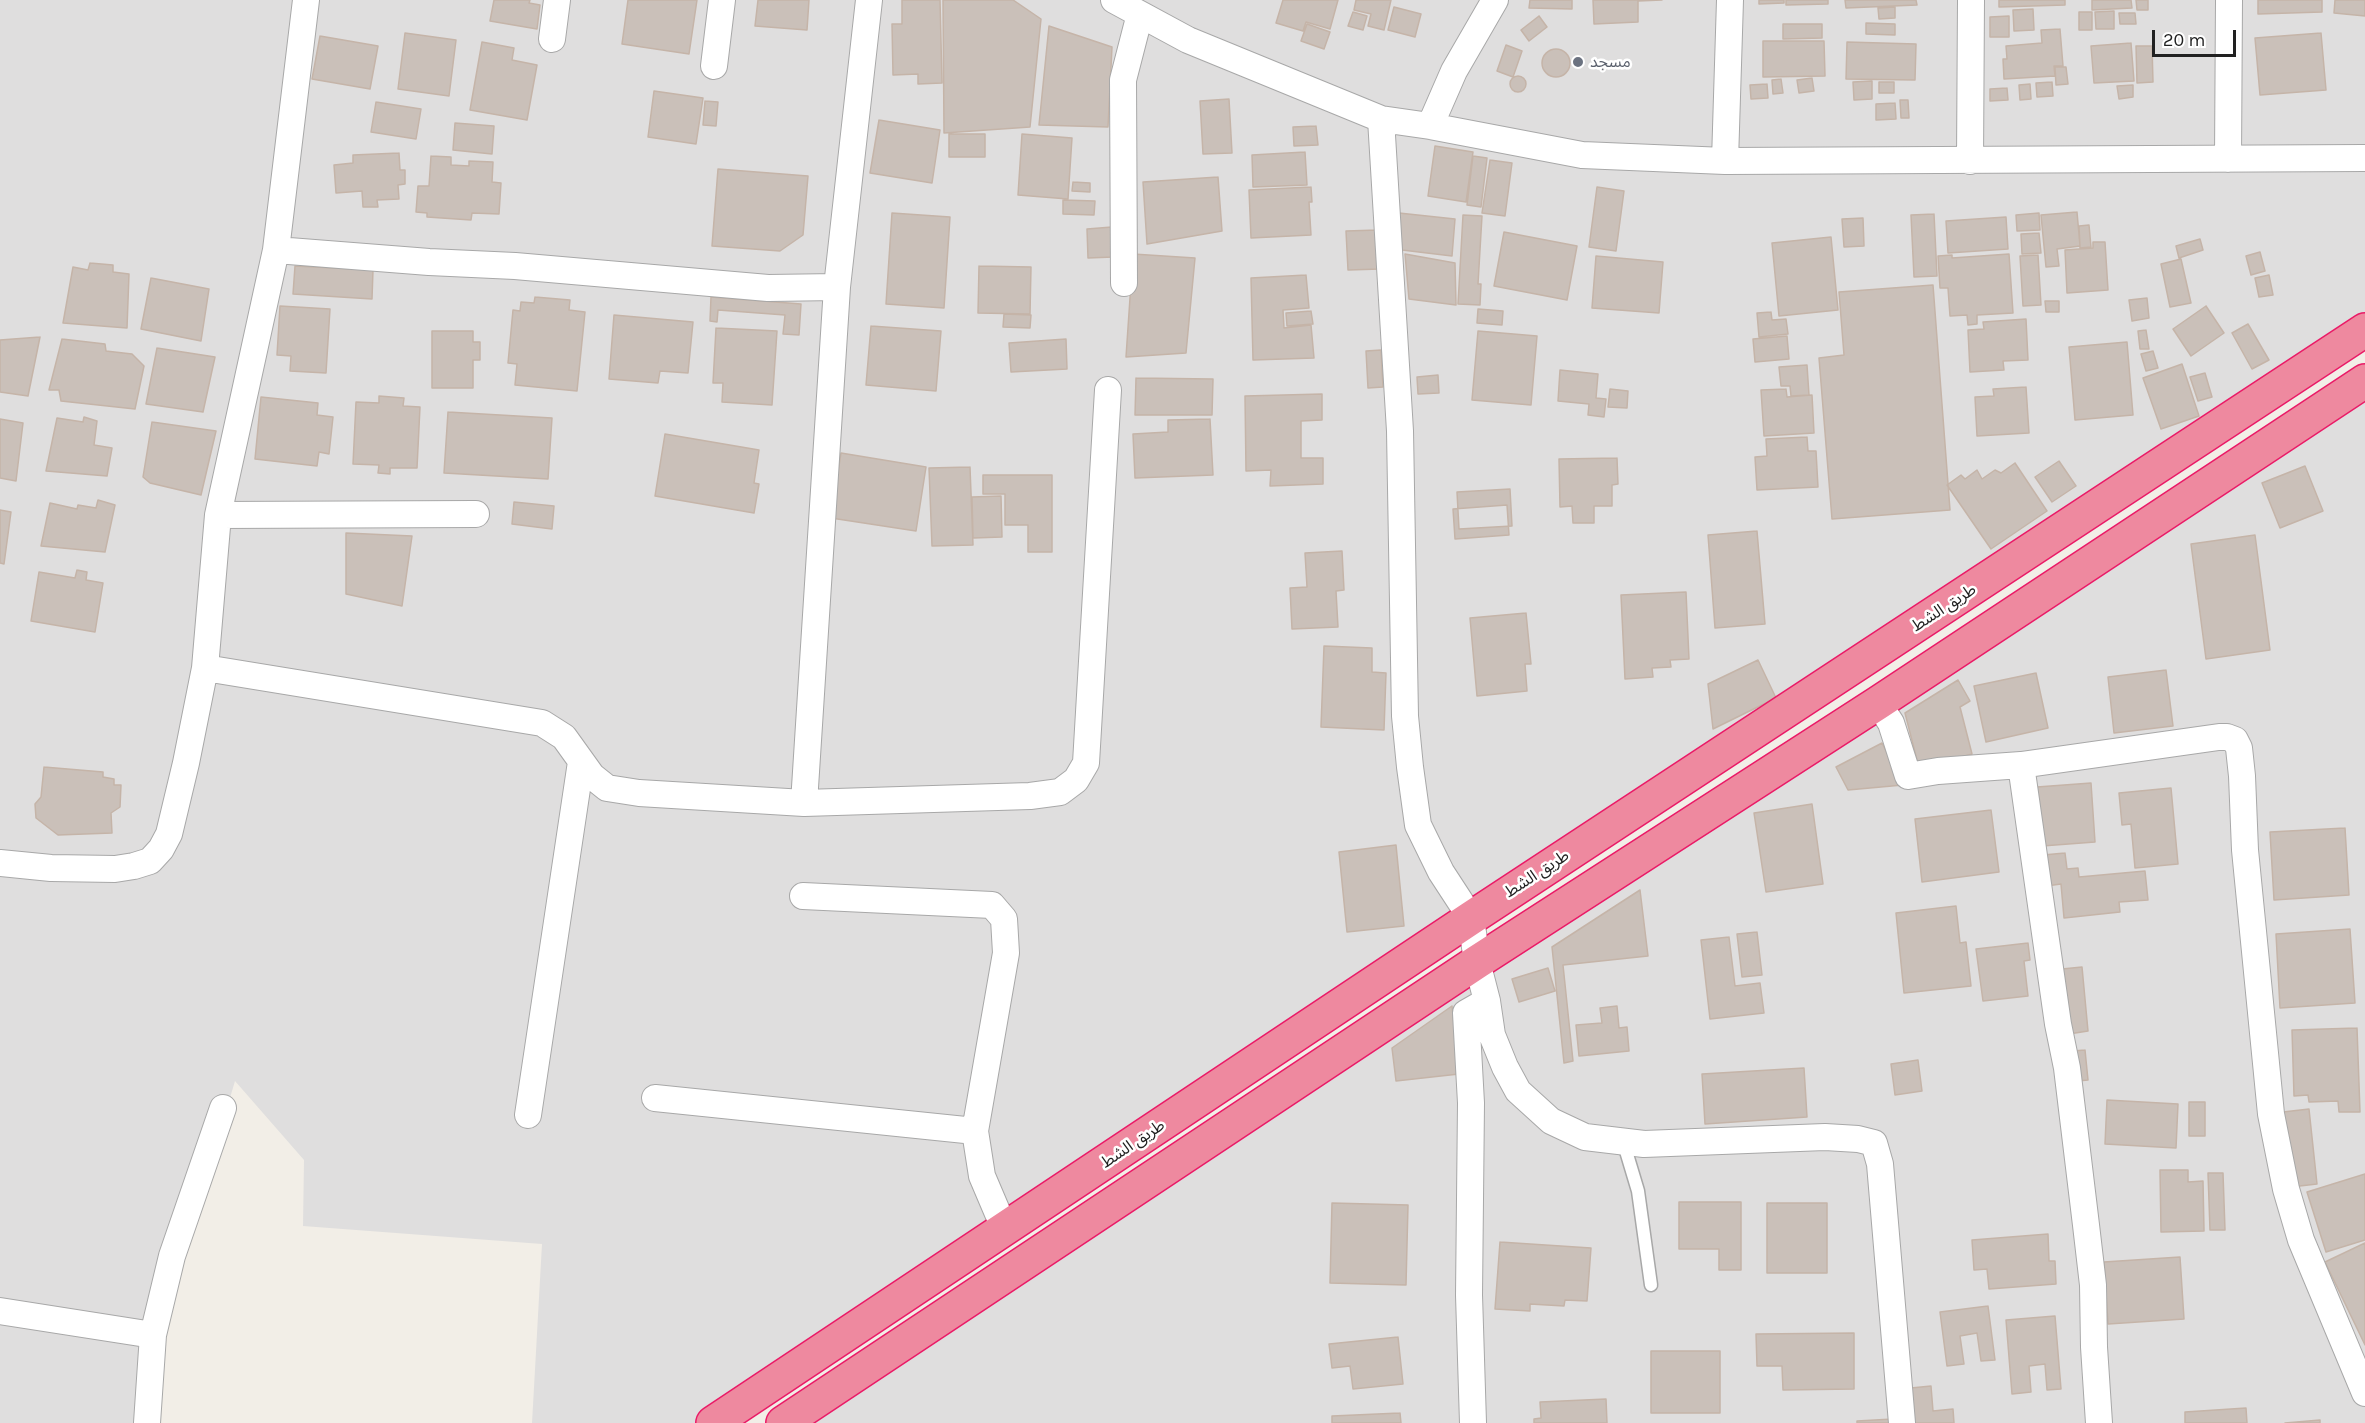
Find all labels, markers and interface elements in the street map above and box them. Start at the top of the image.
scale bar [2155,18,2239,56]
text: 20 m [2163,29,2205,51]
place label: مسجد [1590,52,1631,72]
marker: مسجد [1571,55,1585,69]
street label: طريق الشط [1908,580,1980,636]
street label: طريق الشط [1501,846,1573,902]
street label: طريق الشط [1097,1116,1169,1172]

